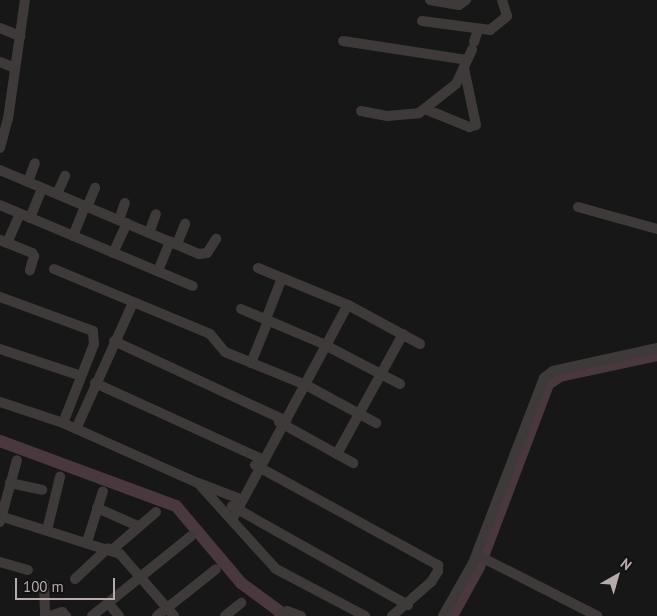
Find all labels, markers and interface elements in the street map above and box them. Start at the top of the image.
north arrow [592,551,642,601]
text: N [617,554,635,574]
scale bar [18,568,118,600]
text: 100 m [23,577,64,596]

